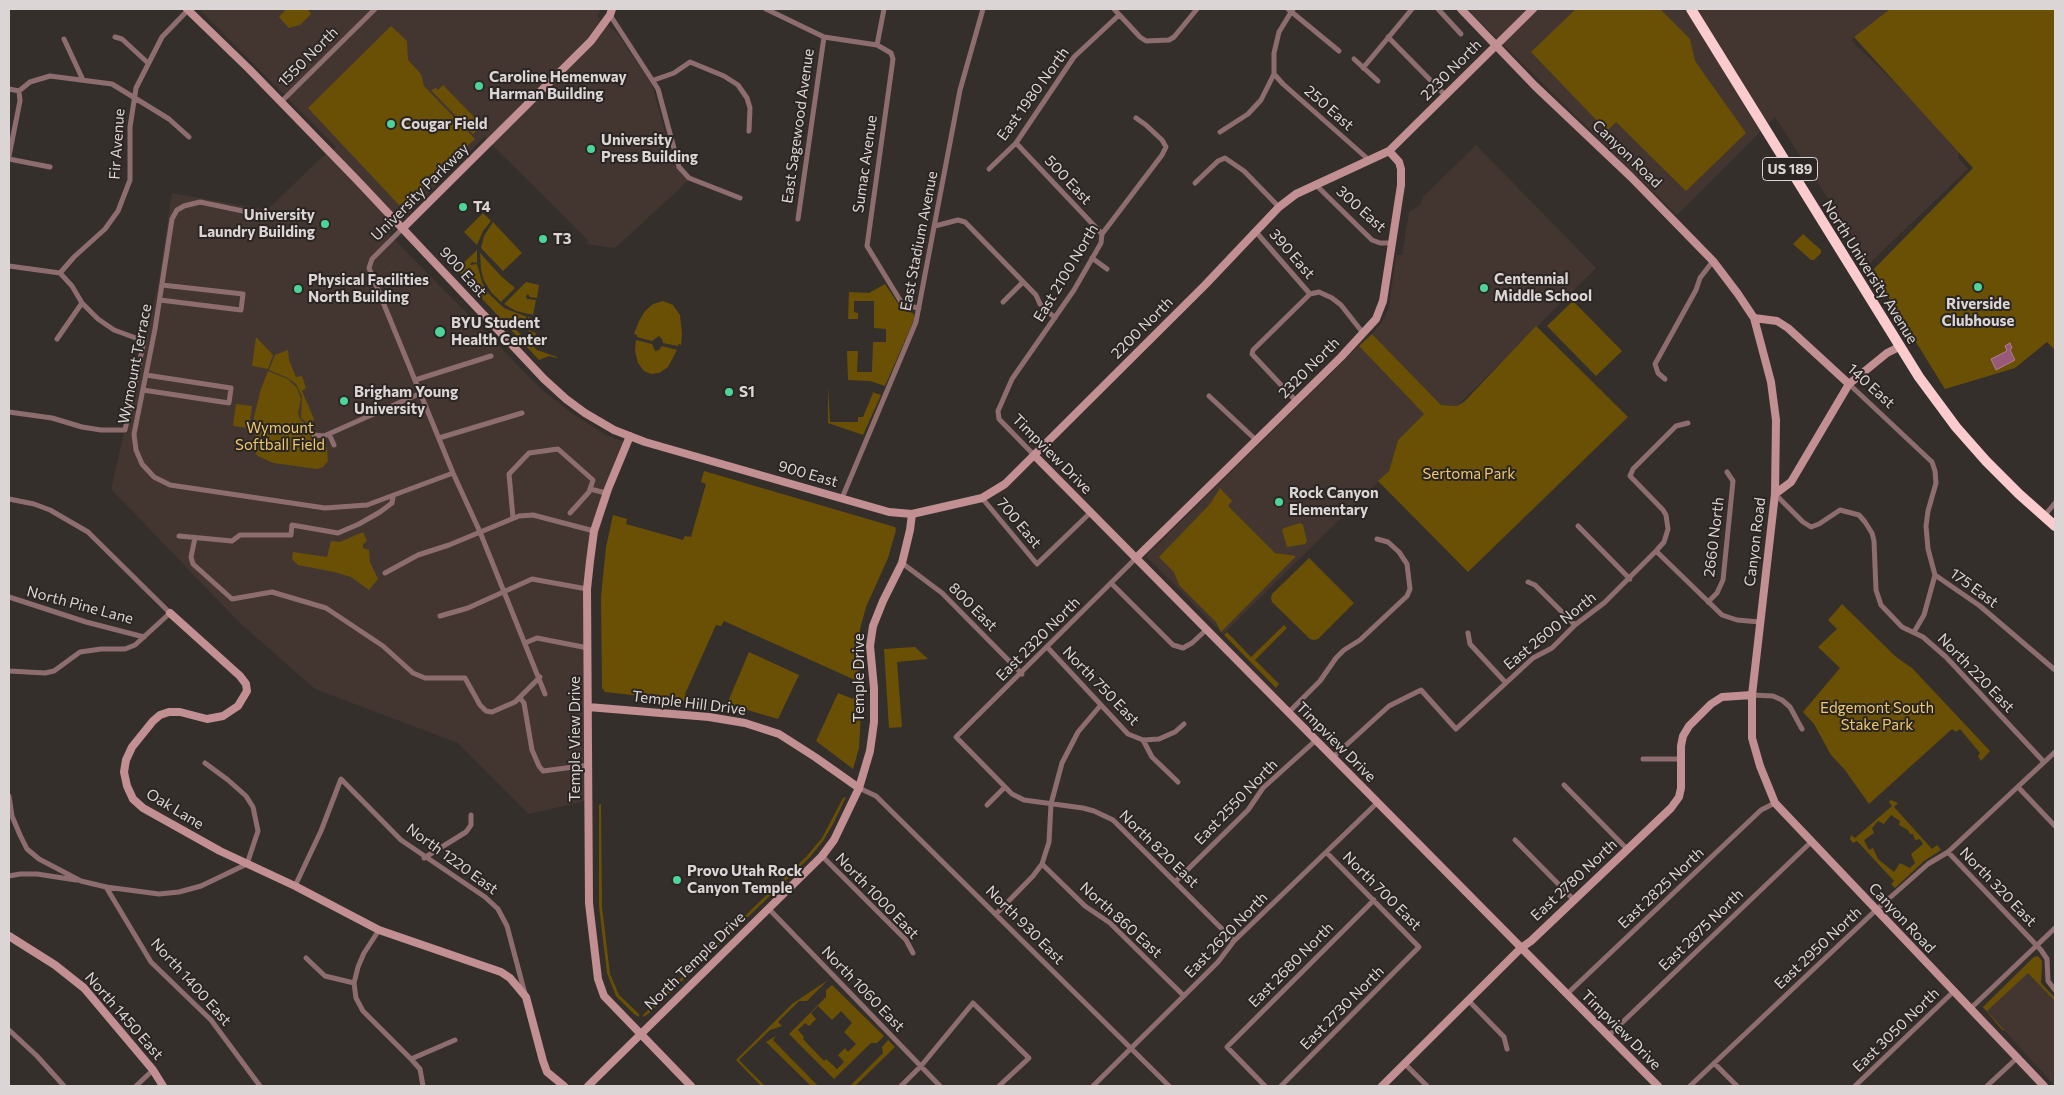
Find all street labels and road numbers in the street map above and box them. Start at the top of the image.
street label: 1550 North [274,23,342,91]
street label: 2230 North [1417,36,1485,104]
street label: East 1980 North [993,44,1073,144]
street label: East Sagewood Avenue [778,47,818,205]
street label: 250 East [1301,82,1357,134]
street label: Fir Avenue [106,108,128,180]
street label: Sumac Avenue [849,114,881,214]
street label: Canyon Road [1589,116,1665,192]
street label: University Parkway [367,139,473,245]
street label: 500 East [1041,152,1095,208]
road number: US 189 [1762,157,1818,180]
street label: East Stadium Avenue [897,170,941,312]
street label: 300 East [1332,182,1390,236]
street label: North University Avenue [1818,197,1922,347]
street label: East 2100 North [1030,221,1102,325]
street label: 390 East [1266,225,1318,283]
street label: 900 East [436,243,490,301]
street label: 2200 North [1107,293,1177,363]
street label: Wymount Terrace [115,302,155,426]
street label: 2320 North [1275,334,1343,402]
street label: 140 East [1844,360,1898,412]
street label: Timpview Drive [1008,410,1096,498]
street label: 900 East [776,457,840,491]
street label: 700 East [993,494,1045,552]
street label: 2660 North [1700,496,1728,578]
street label: Canyon Road [1741,496,1769,588]
street label: 175 East [1946,564,2002,612]
street label: 800 East [945,579,1001,635]
street label: North Pine Lane [25,582,135,628]
street label: East 2600 North [1500,588,1600,674]
street label: East 2320 North [992,593,1084,685]
street label: North 220 East [1934,630,2018,716]
street label: Temple Drive [850,633,868,723]
street label: North 750 East [1059,643,1143,729]
street label: Temple View Drive [566,676,584,802]
street label: Temple Hill Drive [631,687,747,719]
street label: Timpview Drive [1292,698,1380,786]
street label: East 2550 North [1191,756,1281,848]
street label: Oak Lane [143,785,207,833]
street label: North 820 East [1115,807,1203,891]
street label: North 1220 East [403,820,501,898]
street label: East 2780 North [1527,835,1621,925]
street label: East 2825 North [1614,844,1708,932]
street label: North 320 East [1956,844,2040,930]
street label: North 700 East [1339,848,1425,934]
street label: North 1000 East [832,849,922,943]
street label: North 860 East [1076,878,1166,962]
street label: Canyon Road [1865,879,1939,957]
street label: North 930 East [982,882,1068,968]
street label: East 2875 North [1655,885,1747,975]
street label: East 2620 North [1181,889,1271,981]
street label: East 2950 North [1771,903,1865,993]
street label: North Temple Drive [641,908,749,1014]
street label: East 2680 North [1245,919,1337,1011]
street label: North 1400 East [147,935,235,1029]
street label: North 1060 East [818,943,908,1035]
street label: East 2730 North [1296,962,1388,1054]
street label: North 1450 East [81,968,167,1064]
street label: East 3050 North [1849,984,1943,1076]
street label: Timpview Drive [1577,986,1665,1074]

